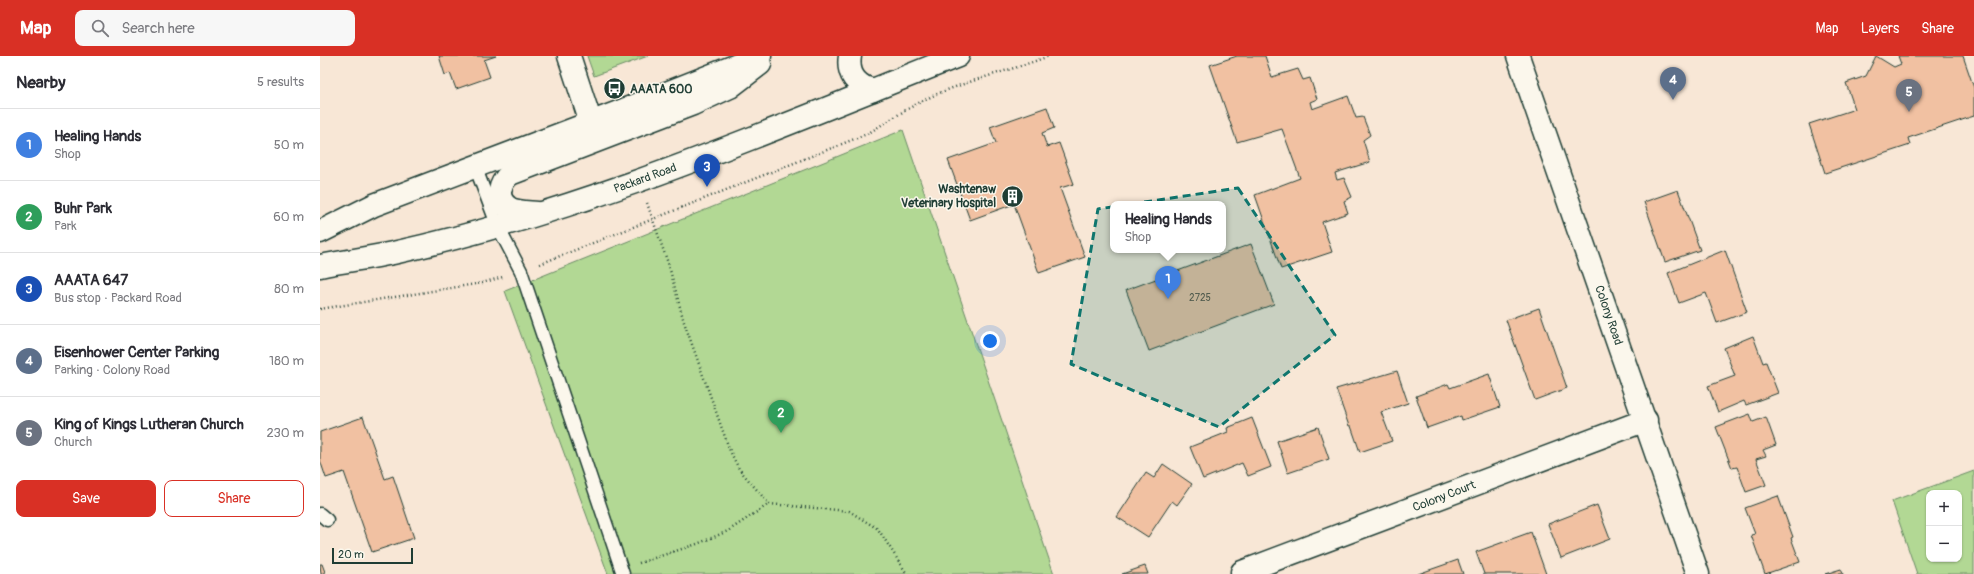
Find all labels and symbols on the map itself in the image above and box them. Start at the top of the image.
pin: 4 [1660,67,1686,100]
bus stop icon: AAATA 600 [601,76,627,102]
pin: 5 [1896,79,1922,112]
place label: AAATA 600 [630,82,692,97]
pin: 3 [694,154,720,187]
street label: Packard Road [612,160,679,197]
place label: Washtenaw Veterinary Hospital [901,182,997,211]
building icon: Washtenaw Veterinary Hospital [999,183,1025,209]
pin: 1 [1155,266,1181,299]
street label: Colony Road [1591,283,1626,347]
house number: 2725 [1189,292,1211,304]
your location [980,331,1000,351]
pin: 2 [768,400,794,433]
street label: Colony Court [1411,478,1478,515]
scale bar [332,546,413,565]

